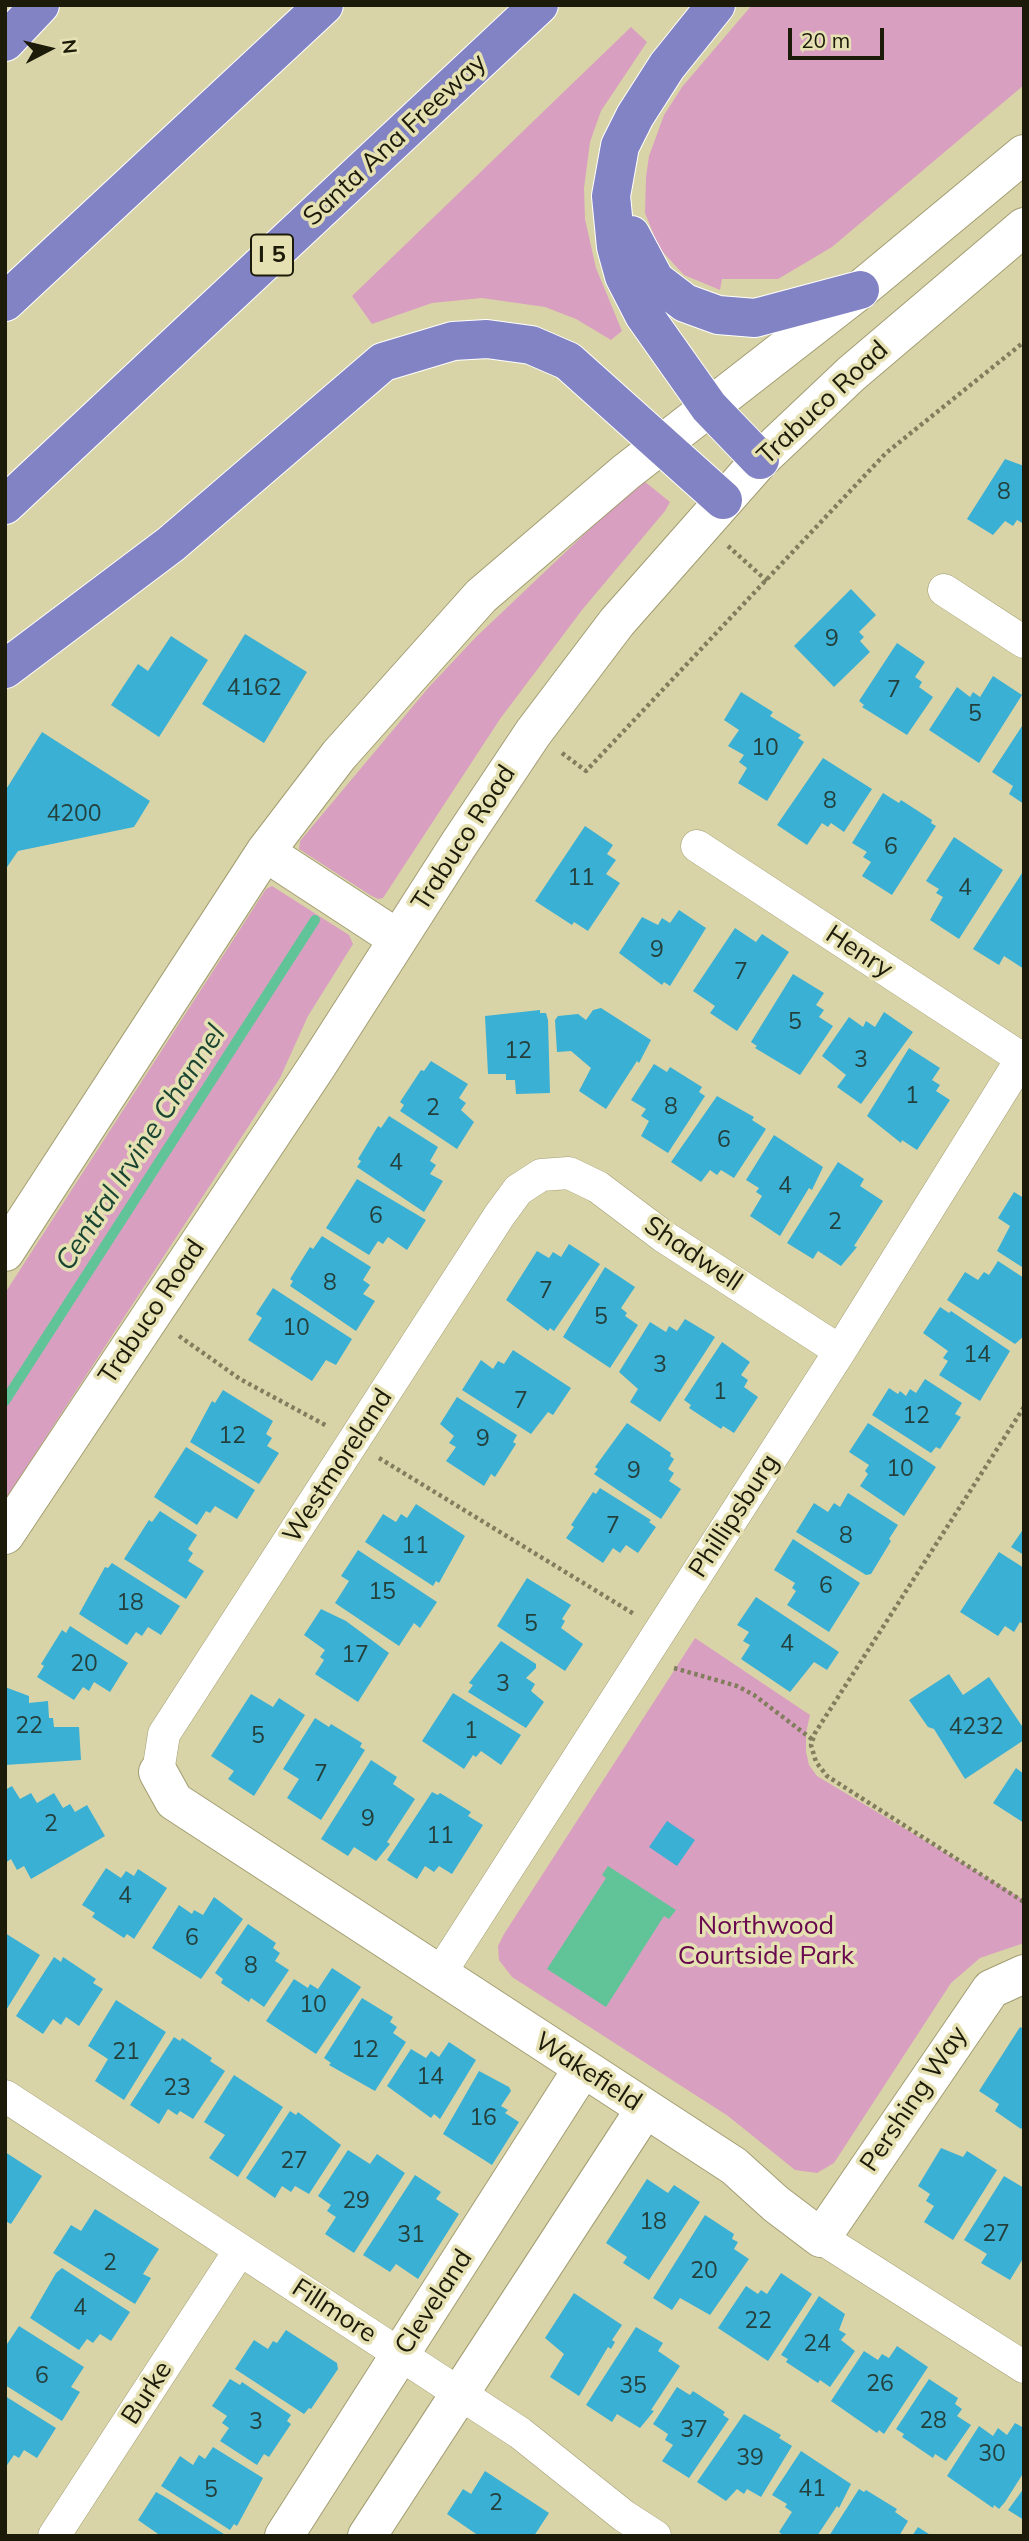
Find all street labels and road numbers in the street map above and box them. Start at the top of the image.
street label: Santa Ana Freeway [297,47,493,233]
road number: I 5 [251,234,293,276]
street label: Trabuco Road [751,335,895,471]
street label: Trabuco Road [405,759,523,917]
street label: Henry [820,919,898,985]
street label: Shadwell [638,1210,748,1298]
street label: Trabuco Road [92,1234,212,1390]
street label: Westmoreland [277,1383,399,1549]
street label: Phillipsburg [683,1448,785,1584]
street label: Pershing Way [854,2020,974,2178]
street label: Wakefield [529,2026,647,2118]
street label: Cleveland [389,2244,479,2360]
street label: Fillmore [286,2272,382,2350]
street label: Burke [115,2355,179,2431]

